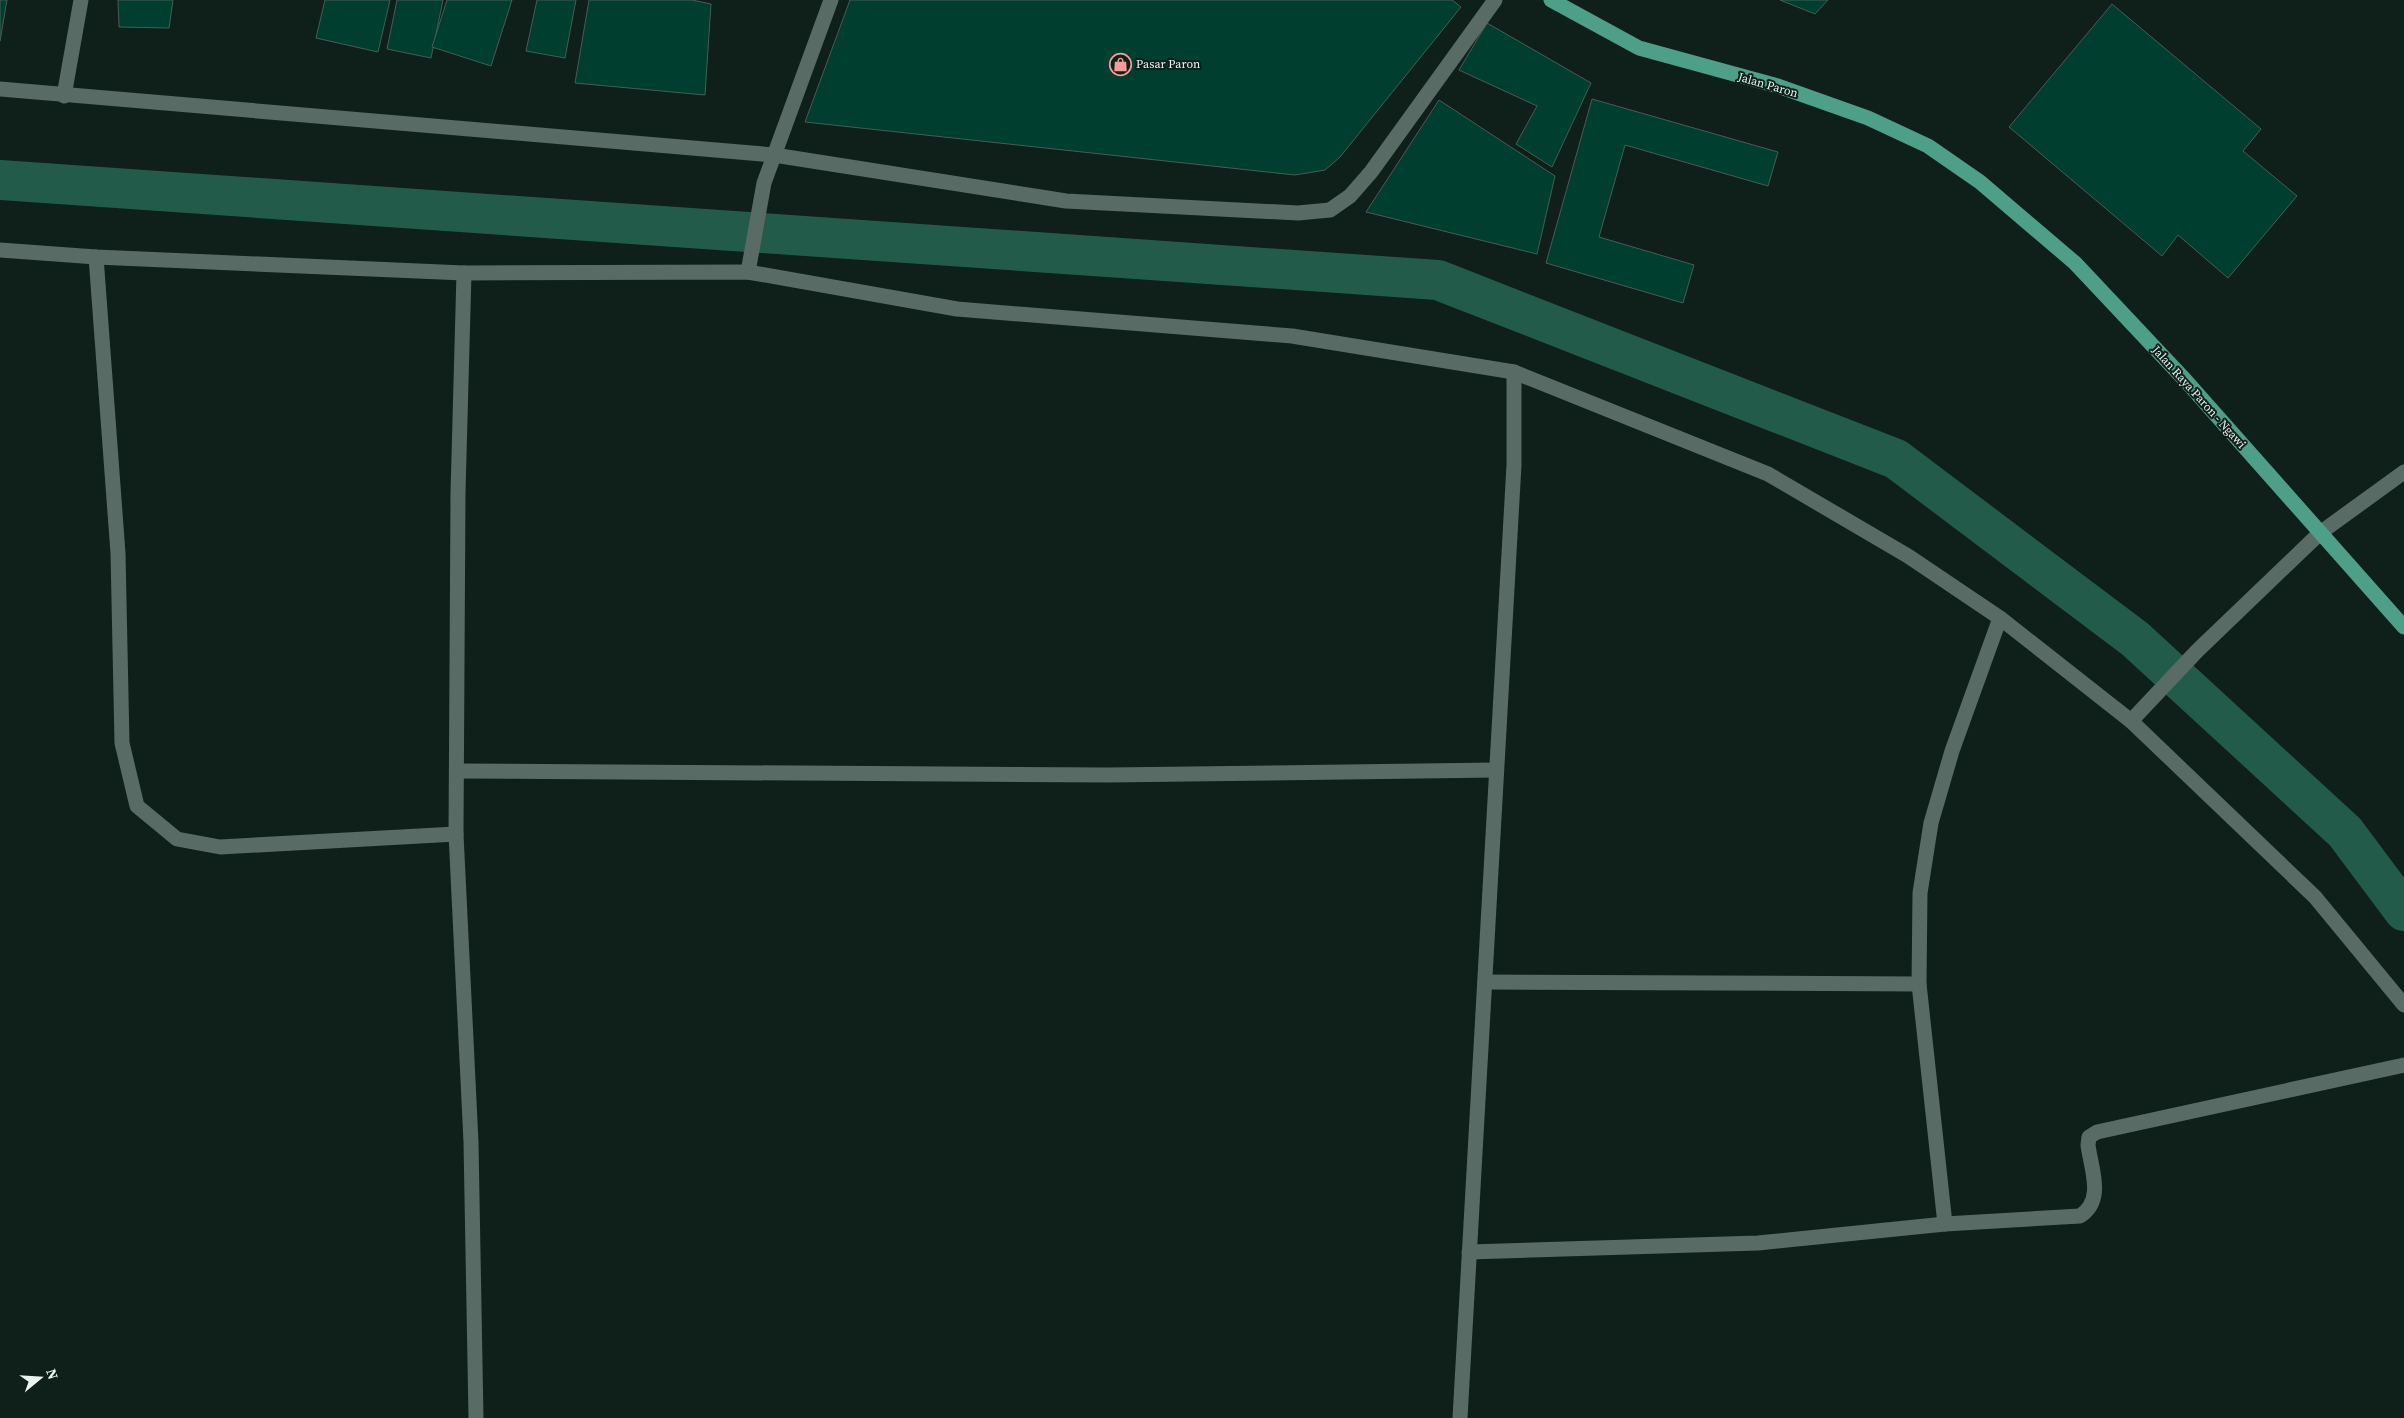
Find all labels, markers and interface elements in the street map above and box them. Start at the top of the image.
shop icon: Pasar Paron [1108,52,1132,76]
place label: Pasar Paron [1136,56,1200,72]
street label: Jalan Paron [1735,69,1800,101]
street label: Jalan Raya Paron - Ngawi [2148,342,2250,452]
north arrow [15,1353,65,1403]
text: N [41,1366,63,1382]

